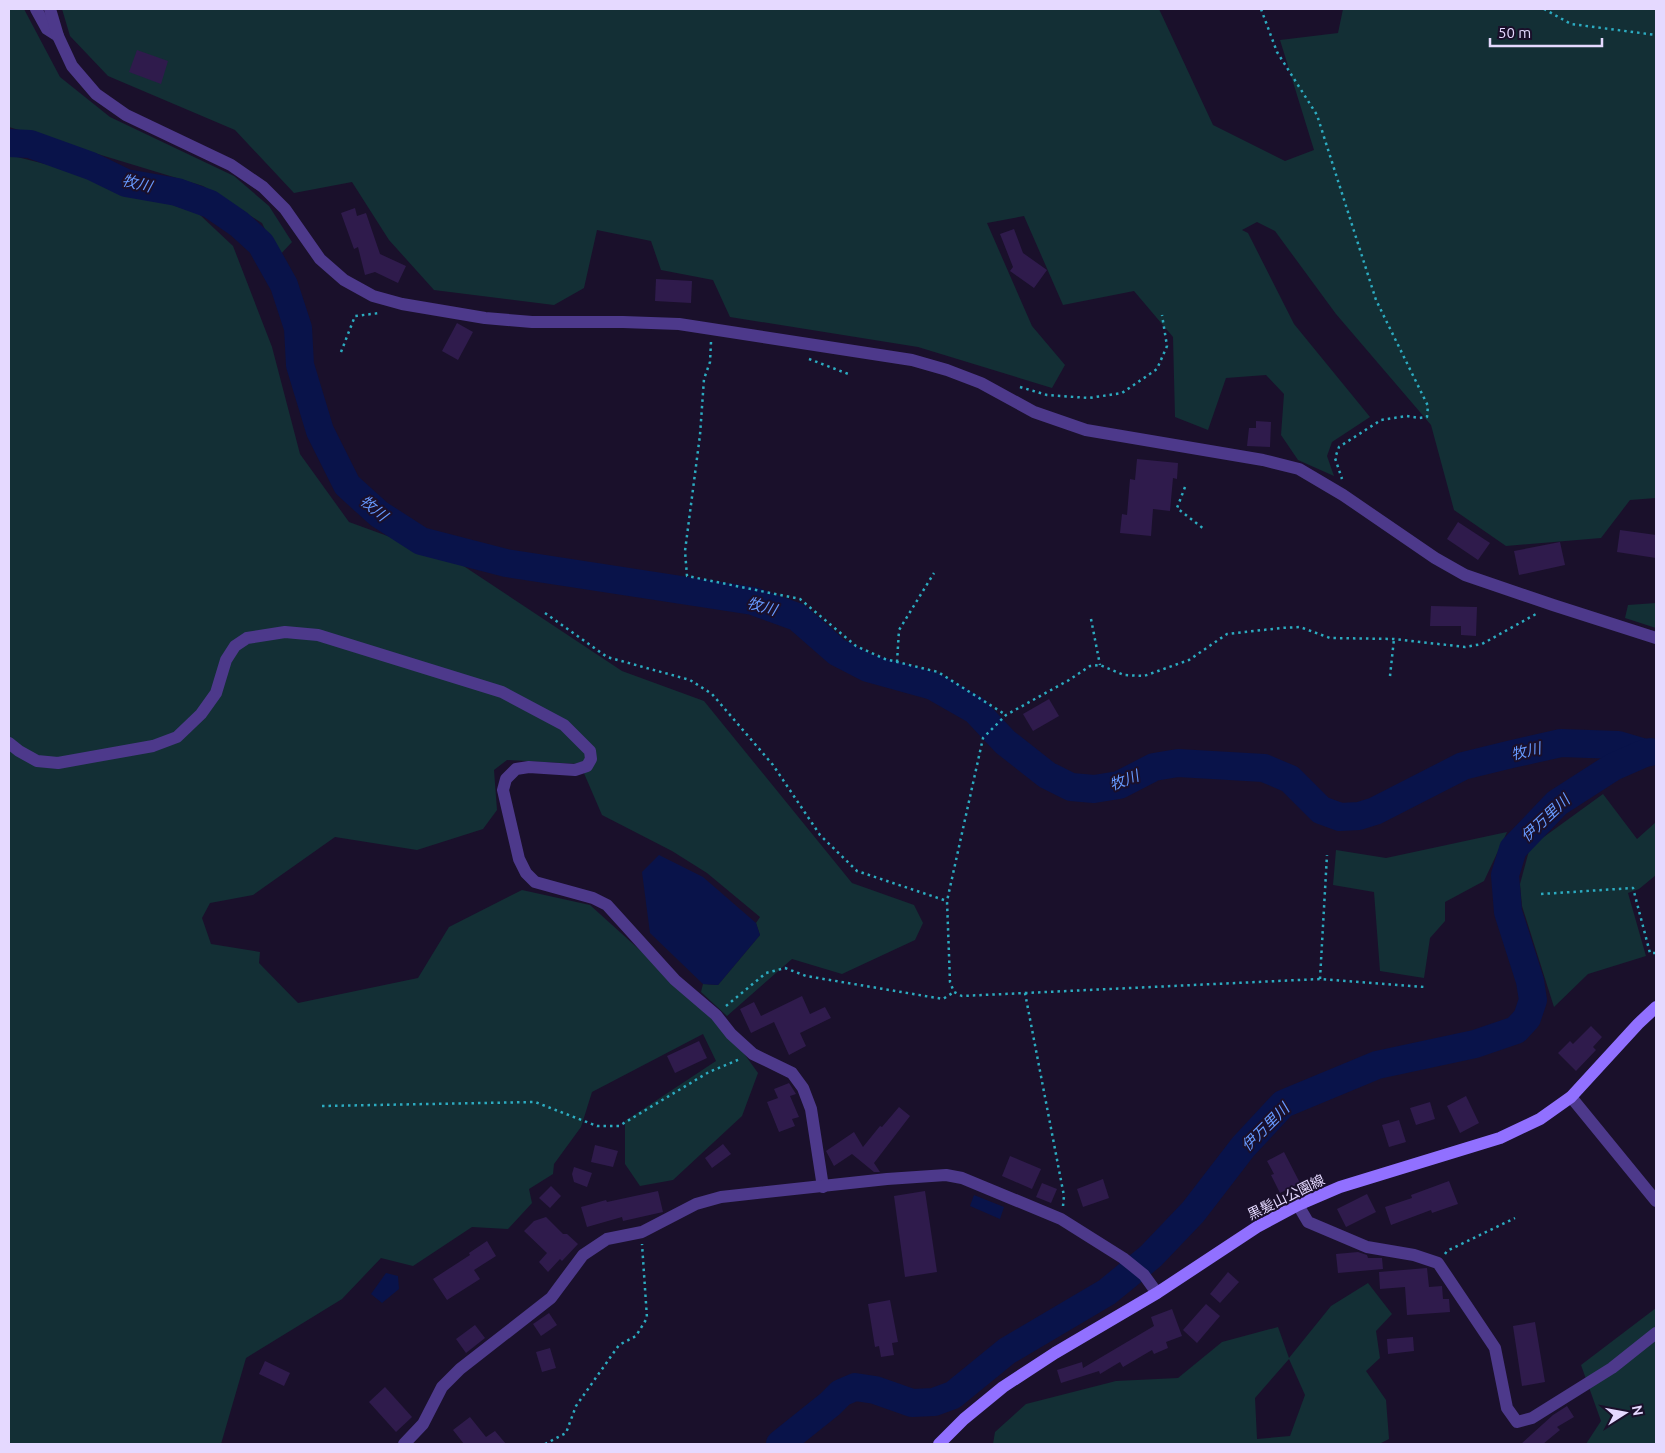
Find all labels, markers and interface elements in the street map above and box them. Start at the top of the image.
scale bar [1490,15,1602,47]
text: 50 m [1498,24,1531,41]
water label: 牧川 [120,171,156,195]
water label: 牧川 [357,492,393,525]
water label: 牧川 [745,594,781,619]
water label: 牧川 [1509,739,1544,763]
water label: 牧川 [1107,766,1143,793]
water label: 伊万里川 [1517,790,1574,845]
water label: 伊万里川 [1238,1098,1294,1154]
street label: 黒髪山公園線 [1245,1171,1327,1223]
north arrow [1600,1388,1650,1438]
text: N [1629,1404,1647,1417]

